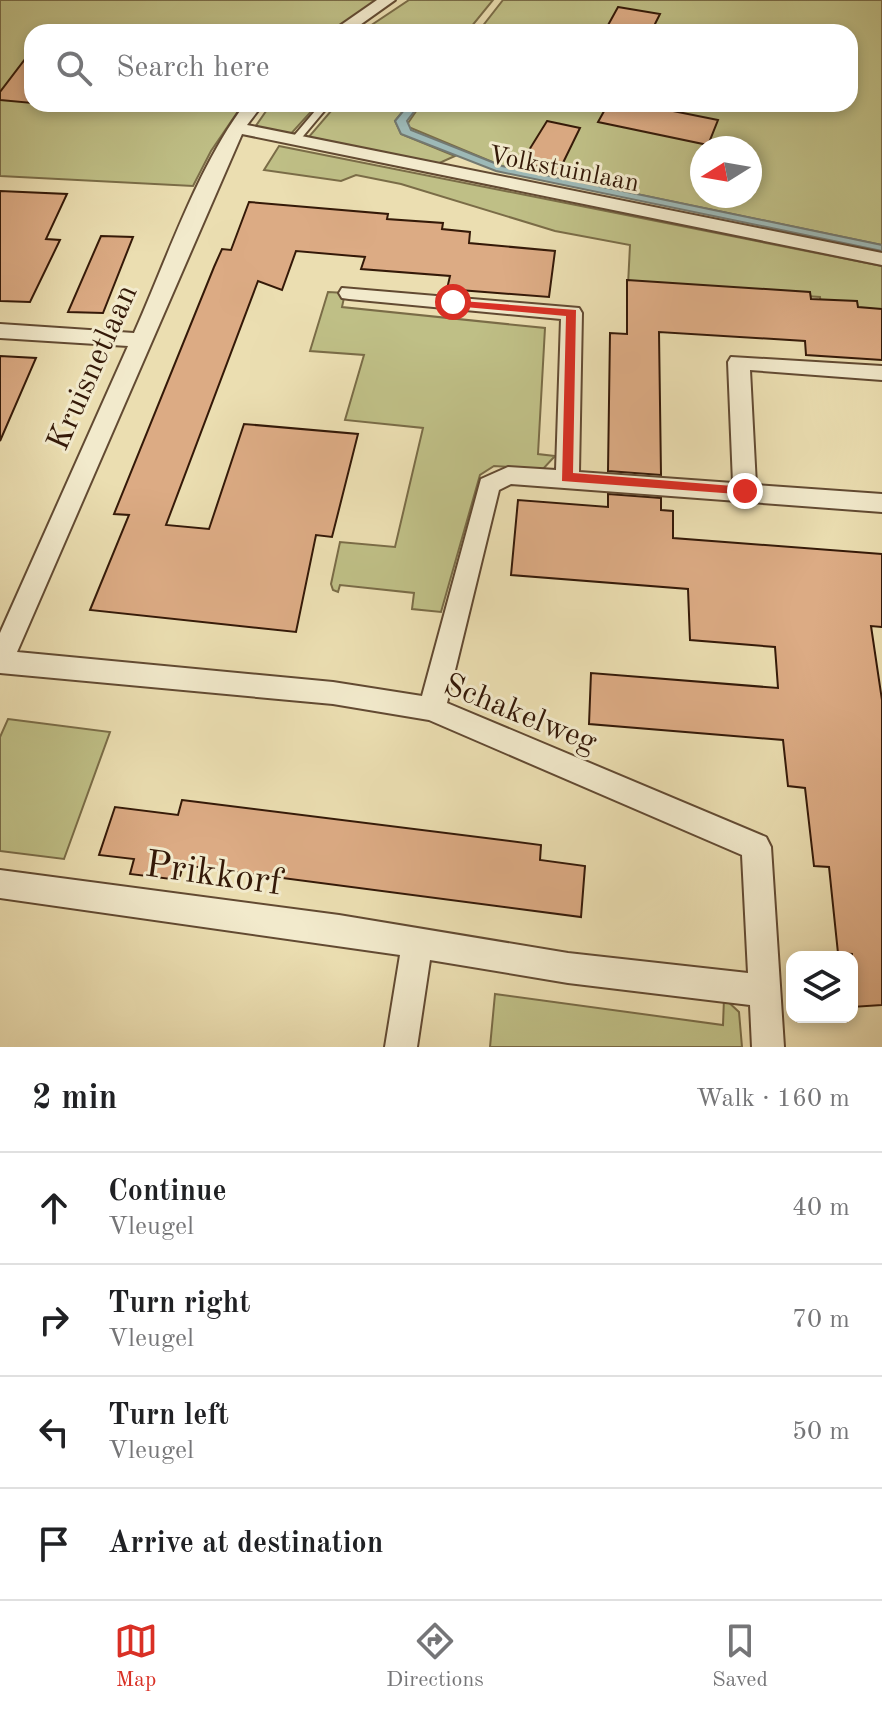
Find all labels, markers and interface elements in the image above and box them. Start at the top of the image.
search box [24,24,858,112]
icon: search [52,46,96,90]
text: Search here [116,53,270,83]
north arrow [690,136,762,208]
street label: Volkstuinlaan [486,143,641,197]
street label: Kruisnetlaan [43,281,144,456]
route start [435,284,471,320]
route end [727,473,763,509]
street label: Schakelweg [439,670,601,760]
street label: Prikkorf [143,847,286,904]
map controls [786,951,858,1023]
button: layers [786,951,858,1023]
text: 2 min [32,1082,117,1116]
text: Walk · 160 m [696,1086,850,1112]
text: Continue [108,1177,227,1207]
icon: ahead [32,1186,76,1230]
text: 40 m [792,1195,850,1221]
text: Vleugel [108,1214,194,1240]
text: Turn right [108,1289,250,1319]
icon: right [32,1298,76,1342]
text: 70 m [792,1307,850,1333]
text: Vleugel [108,1326,194,1352]
text: Turn left [108,1401,229,1431]
icon: left [32,1410,76,1454]
text: 50 m [792,1419,850,1445]
text: Vleugel [108,1438,194,1464]
icon: arrive [32,1522,76,1566]
text: Arrive at destination [108,1529,383,1559]
tab: Map [114,1619,158,1694]
tab: Directions [386,1619,484,1694]
tab: Saved [712,1619,768,1694]

